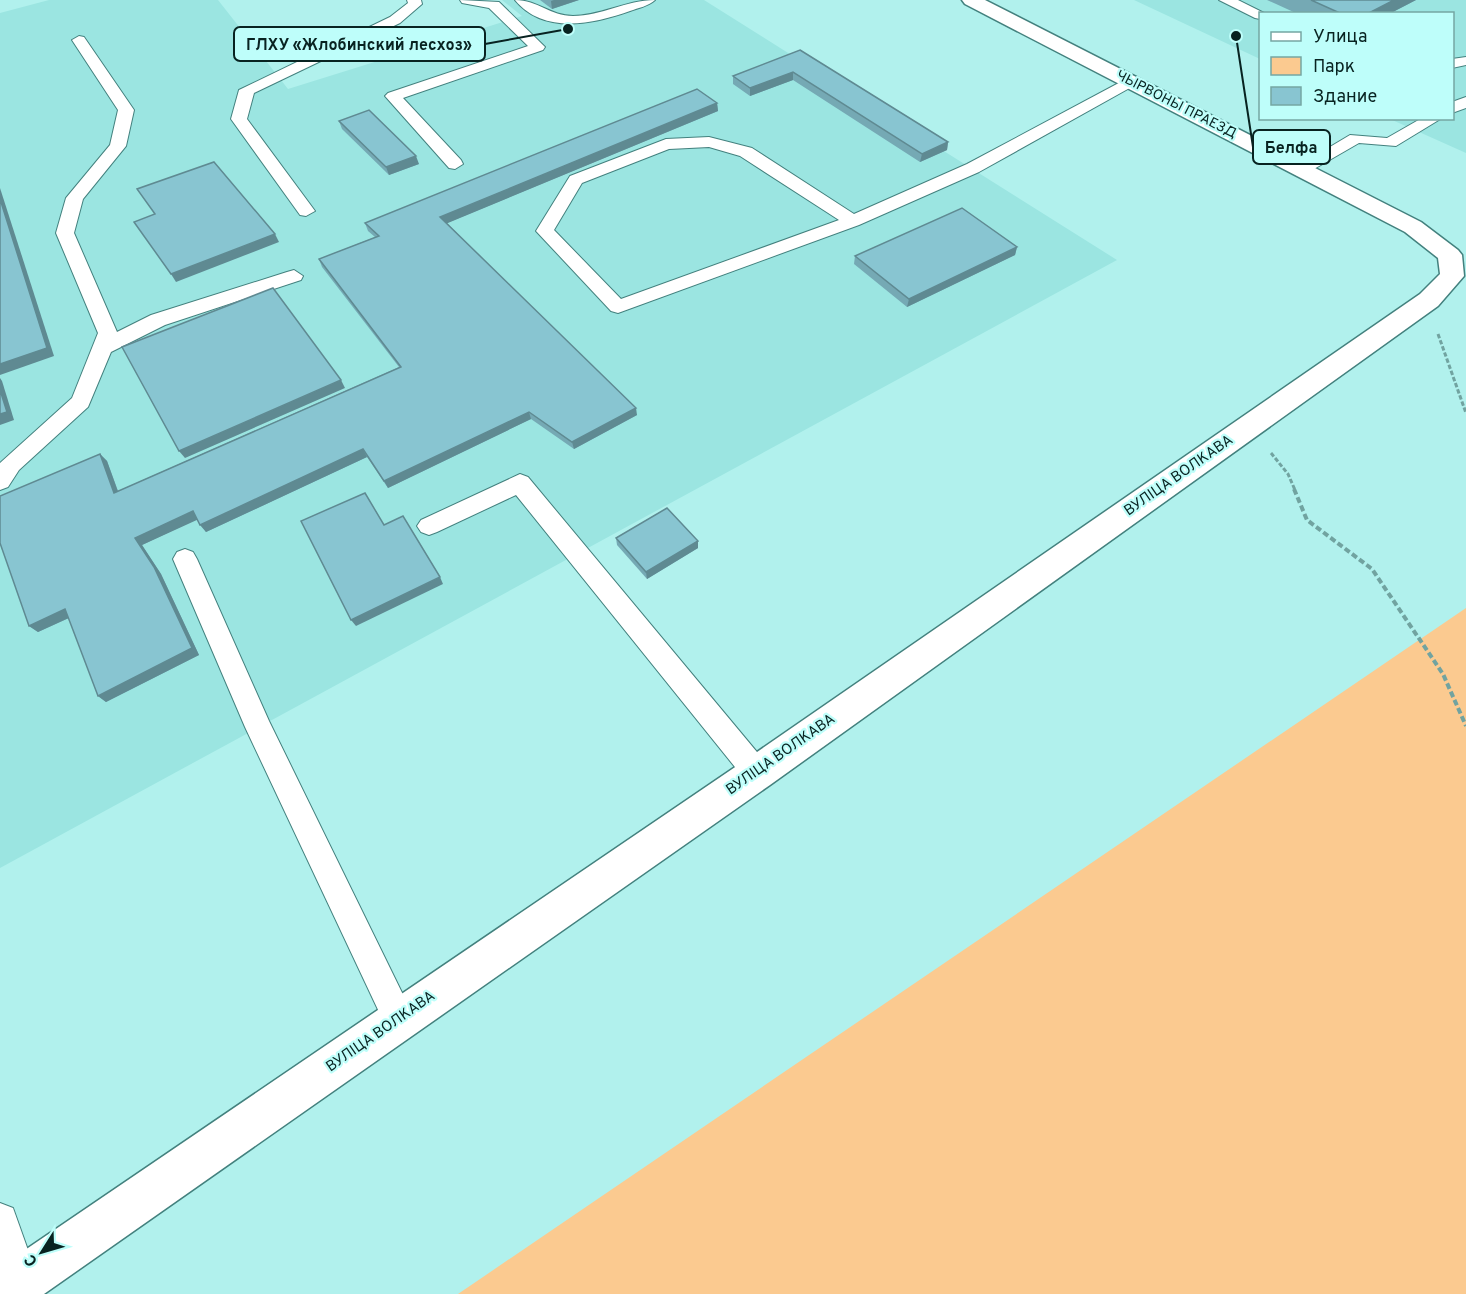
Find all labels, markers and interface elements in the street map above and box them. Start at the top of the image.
legend [1259,12,1454,120]
text: Улица [1313,26,1367,49]
callout: ГЛХУ «Жлобинский лесхоз» [234,27,485,61]
text: ГЛХУ «Жлобинский лесхоз» [246,36,472,56]
text: Парк [1313,56,1355,79]
street label: ЧЫРВОНЫ ПРАЕЗД [1113,67,1239,143]
text: Здание [1313,86,1377,109]
callout: Белфа [1253,130,1330,164]
text: Белфа [1265,139,1317,159]
street label: ВУЛІЦА ВОЛКАВА [1121,431,1237,521]
street label: ВУЛІЦА ВОЛКАВА [723,710,839,800]
street label: ВУЛІЦА ВОЛКАВА [323,987,439,1077]
north arrow [12,1222,72,1282]
text: С [21,1250,43,1270]

